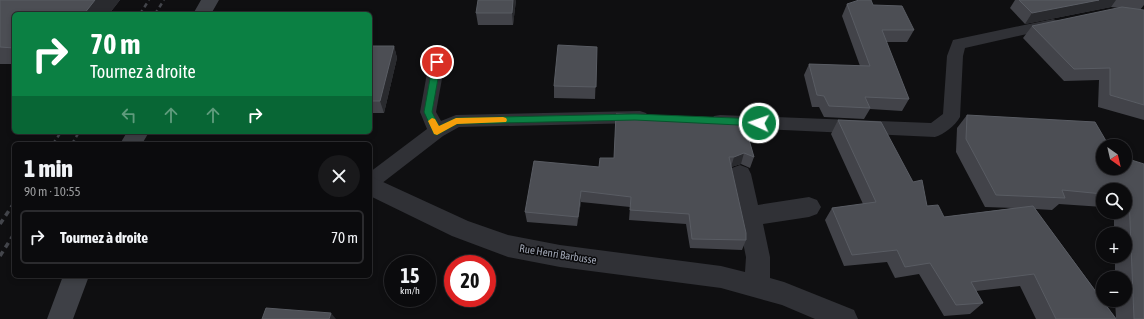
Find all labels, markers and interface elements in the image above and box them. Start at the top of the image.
icon: right [24,28,76,80]
text: 70 m [90,28,140,60]
pin [420,45,454,79]
icon: arrive [426,51,448,73]
text: Tournez à droite [90,61,196,82]
position arrow [738,102,780,144]
icon: left [118,104,140,126]
icon: ahead [160,104,182,126]
icon: ahead [202,104,224,126]
icon: right [244,104,266,126]
north arrow [1096,139,1132,175]
map controls [1096,139,1132,307]
text: 1 min [24,155,73,182]
button: close [318,155,360,197]
button: search [1096,183,1132,219]
text: 90 m · 10:55 [24,184,81,199]
icon: right [26,226,48,248]
button: + [1096,227,1132,263]
text: Tournez à droite [60,229,148,246]
text: 70 m [331,229,358,246]
street label: Rue Henri Barbusse [518,242,598,266]
speed limit sign: 20 [444,255,496,307]
text: 15 [401,264,419,287]
button: − [1096,271,1132,307]
text: km/h [400,285,420,296]

